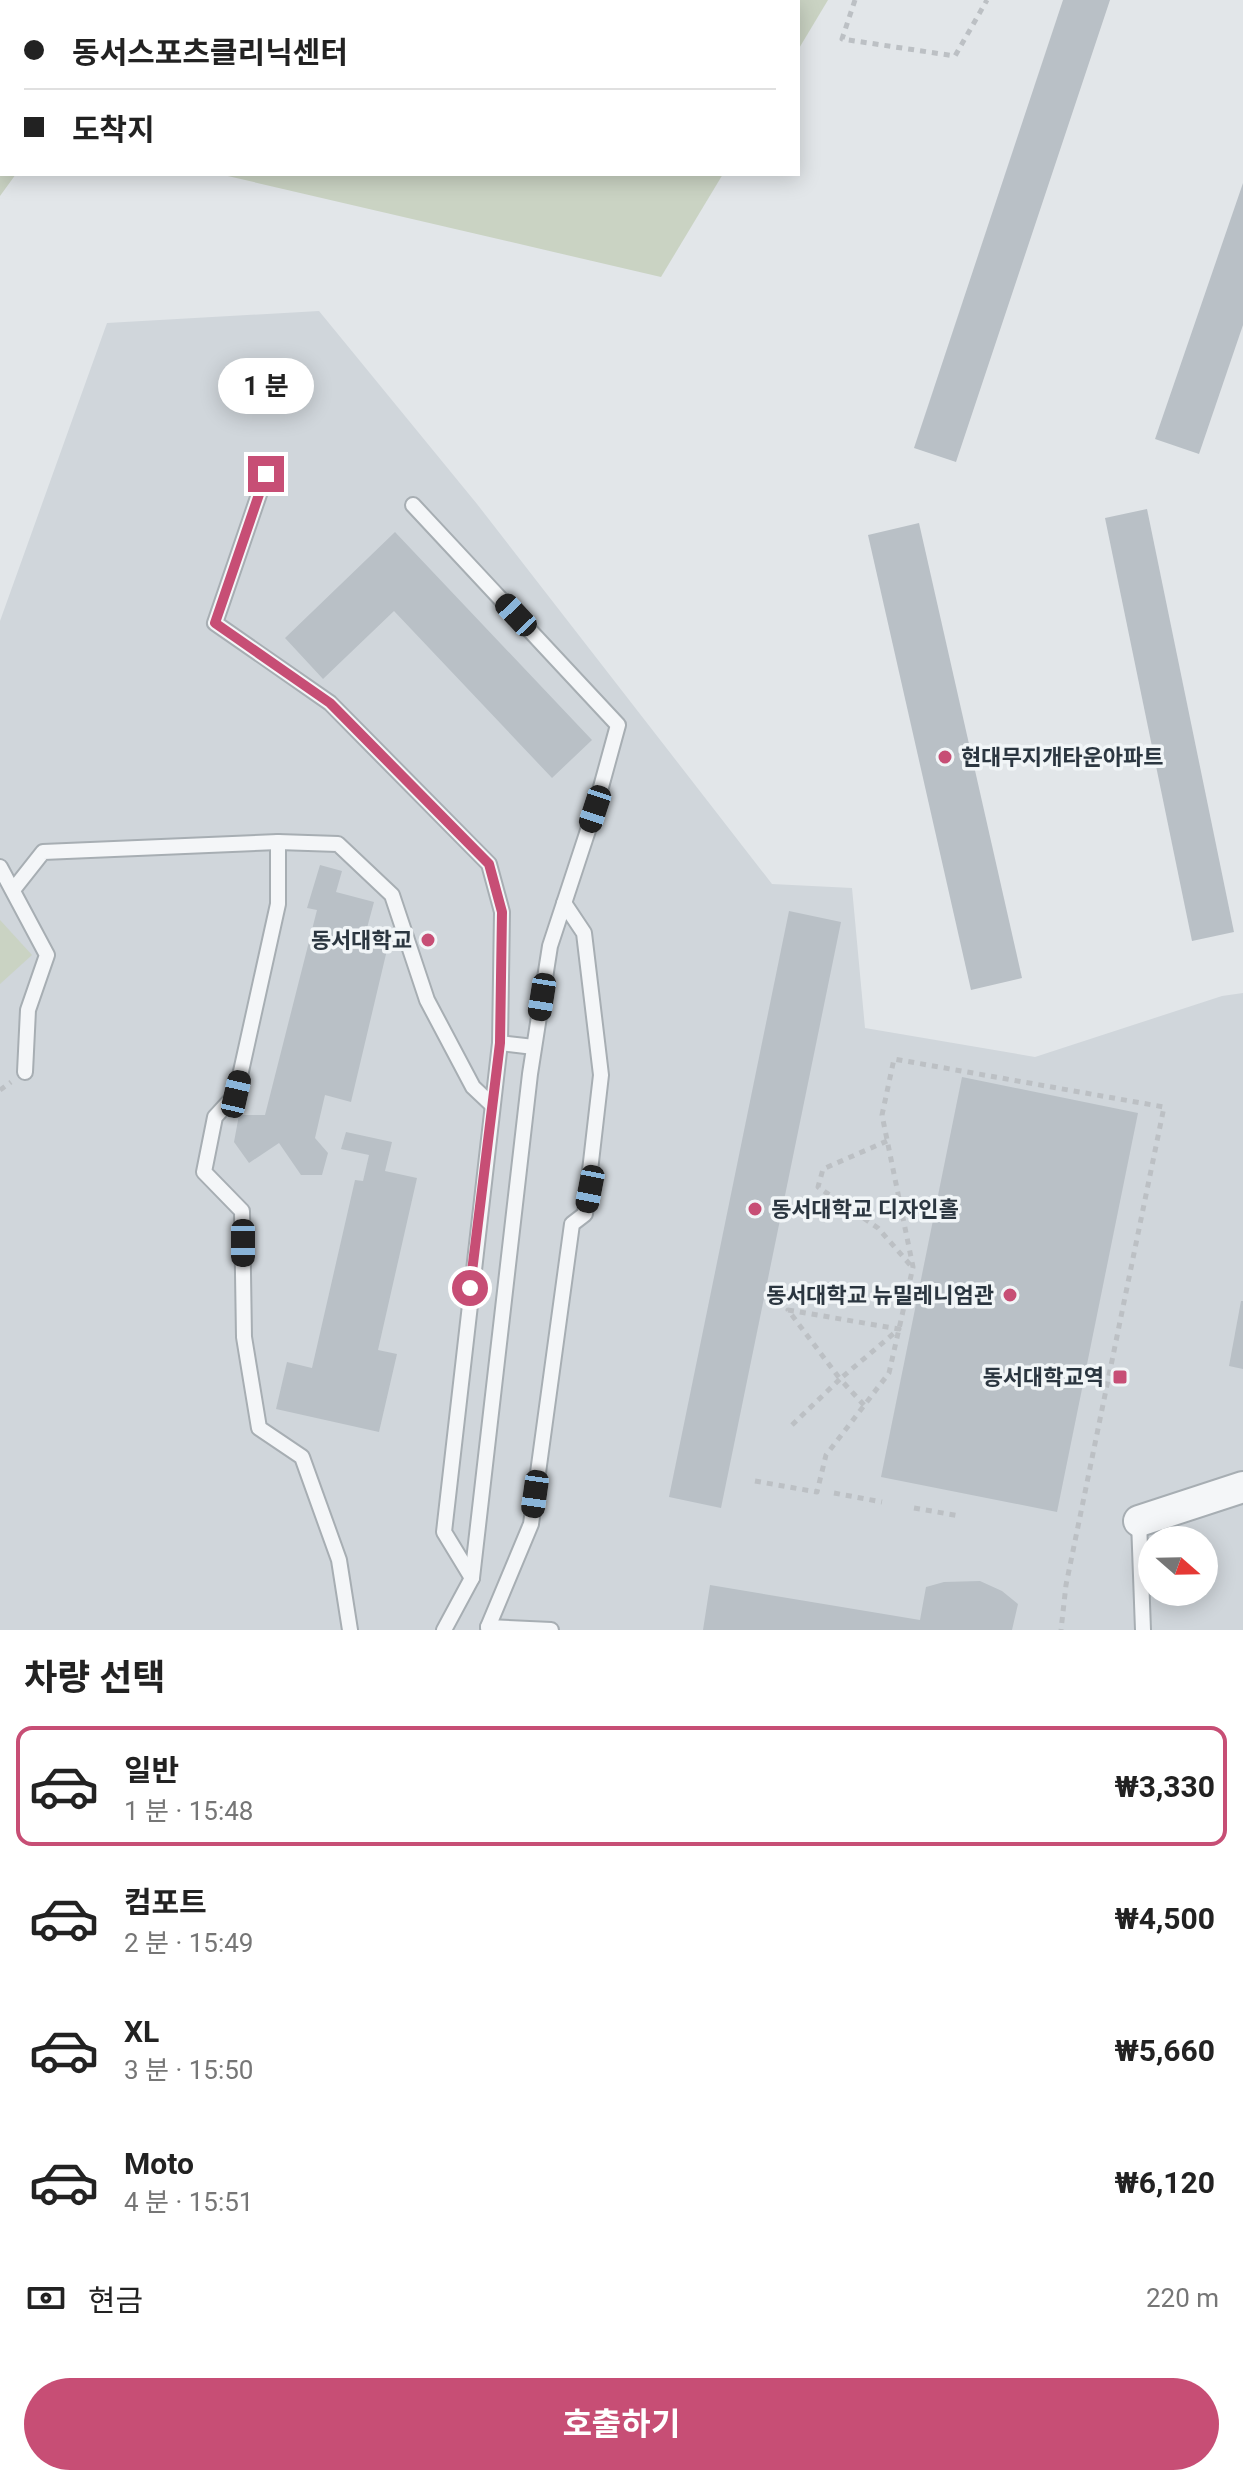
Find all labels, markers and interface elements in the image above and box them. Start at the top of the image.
text: 동서스포츠클리닉센터 [72,35,348,70]
text: 도착지 [72,112,155,147]
callout: 1 분 [218,358,314,414]
text: 1 분 [243,371,289,401]
route end [248,456,284,492]
car [491,589,541,641]
place label: 현대무지개타운아파트 [961,745,1163,770]
marker: 현대무지개타운아파트 [936,748,954,766]
car [576,782,614,836]
place label: 동서대학교 [311,928,412,953]
marker: 동서대학교 [419,931,437,949]
car [526,971,558,1023]
car [219,1068,253,1120]
car [574,1163,606,1215]
place label: 동서대학교 디자인홀 [771,1197,959,1222]
marker: 동서대학교 디자인홀 [746,1200,764,1218]
car [231,1219,255,1267]
route start [452,1270,488,1306]
place label: 동서대학교 뉴밀레니엄관 [766,1283,994,1308]
marker: 동서대학교 뉴밀레니엄관 [1001,1286,1019,1304]
place label: 동서대학교역 [983,1365,1104,1390]
marker: 동서대학교역 [1111,1368,1129,1386]
car [520,1469,550,1519]
north arrow [1138,1526,1218,1606]
map controls [1138,1526,1218,1606]
text: 차량 선택 [24,1657,165,1699]
icon: car [28,1750,100,1822]
text: 일반 [124,1753,179,1788]
text: ₩3,330 [1114,1769,1215,1804]
text: 1 분 · 15:48 [124,1796,253,1826]
icon: car [28,1882,100,1954]
text: 컴포트 [124,1885,207,1920]
text: ₩4,500 [1114,1901,1215,1936]
text: 2 분 · 15:49 [124,1928,253,1958]
icon: car [28,2014,100,2086]
text: XL [124,2014,159,2049]
text: ₩5,660 [1114,2033,1215,2068]
text: 3 분 · 15:50 [124,2055,253,2085]
icon: car [28,2146,100,2218]
text: Moto [124,2146,194,2181]
text: ₩6,120 [1114,2165,1215,2200]
text: 4 분 · 15:51 [124,2187,253,2217]
icon: cash [24,2276,68,2320]
text: 현금 [88,2283,143,2318]
text: 220 m [1146,2283,1219,2313]
button: 호출하기 [24,2378,1219,2470]

